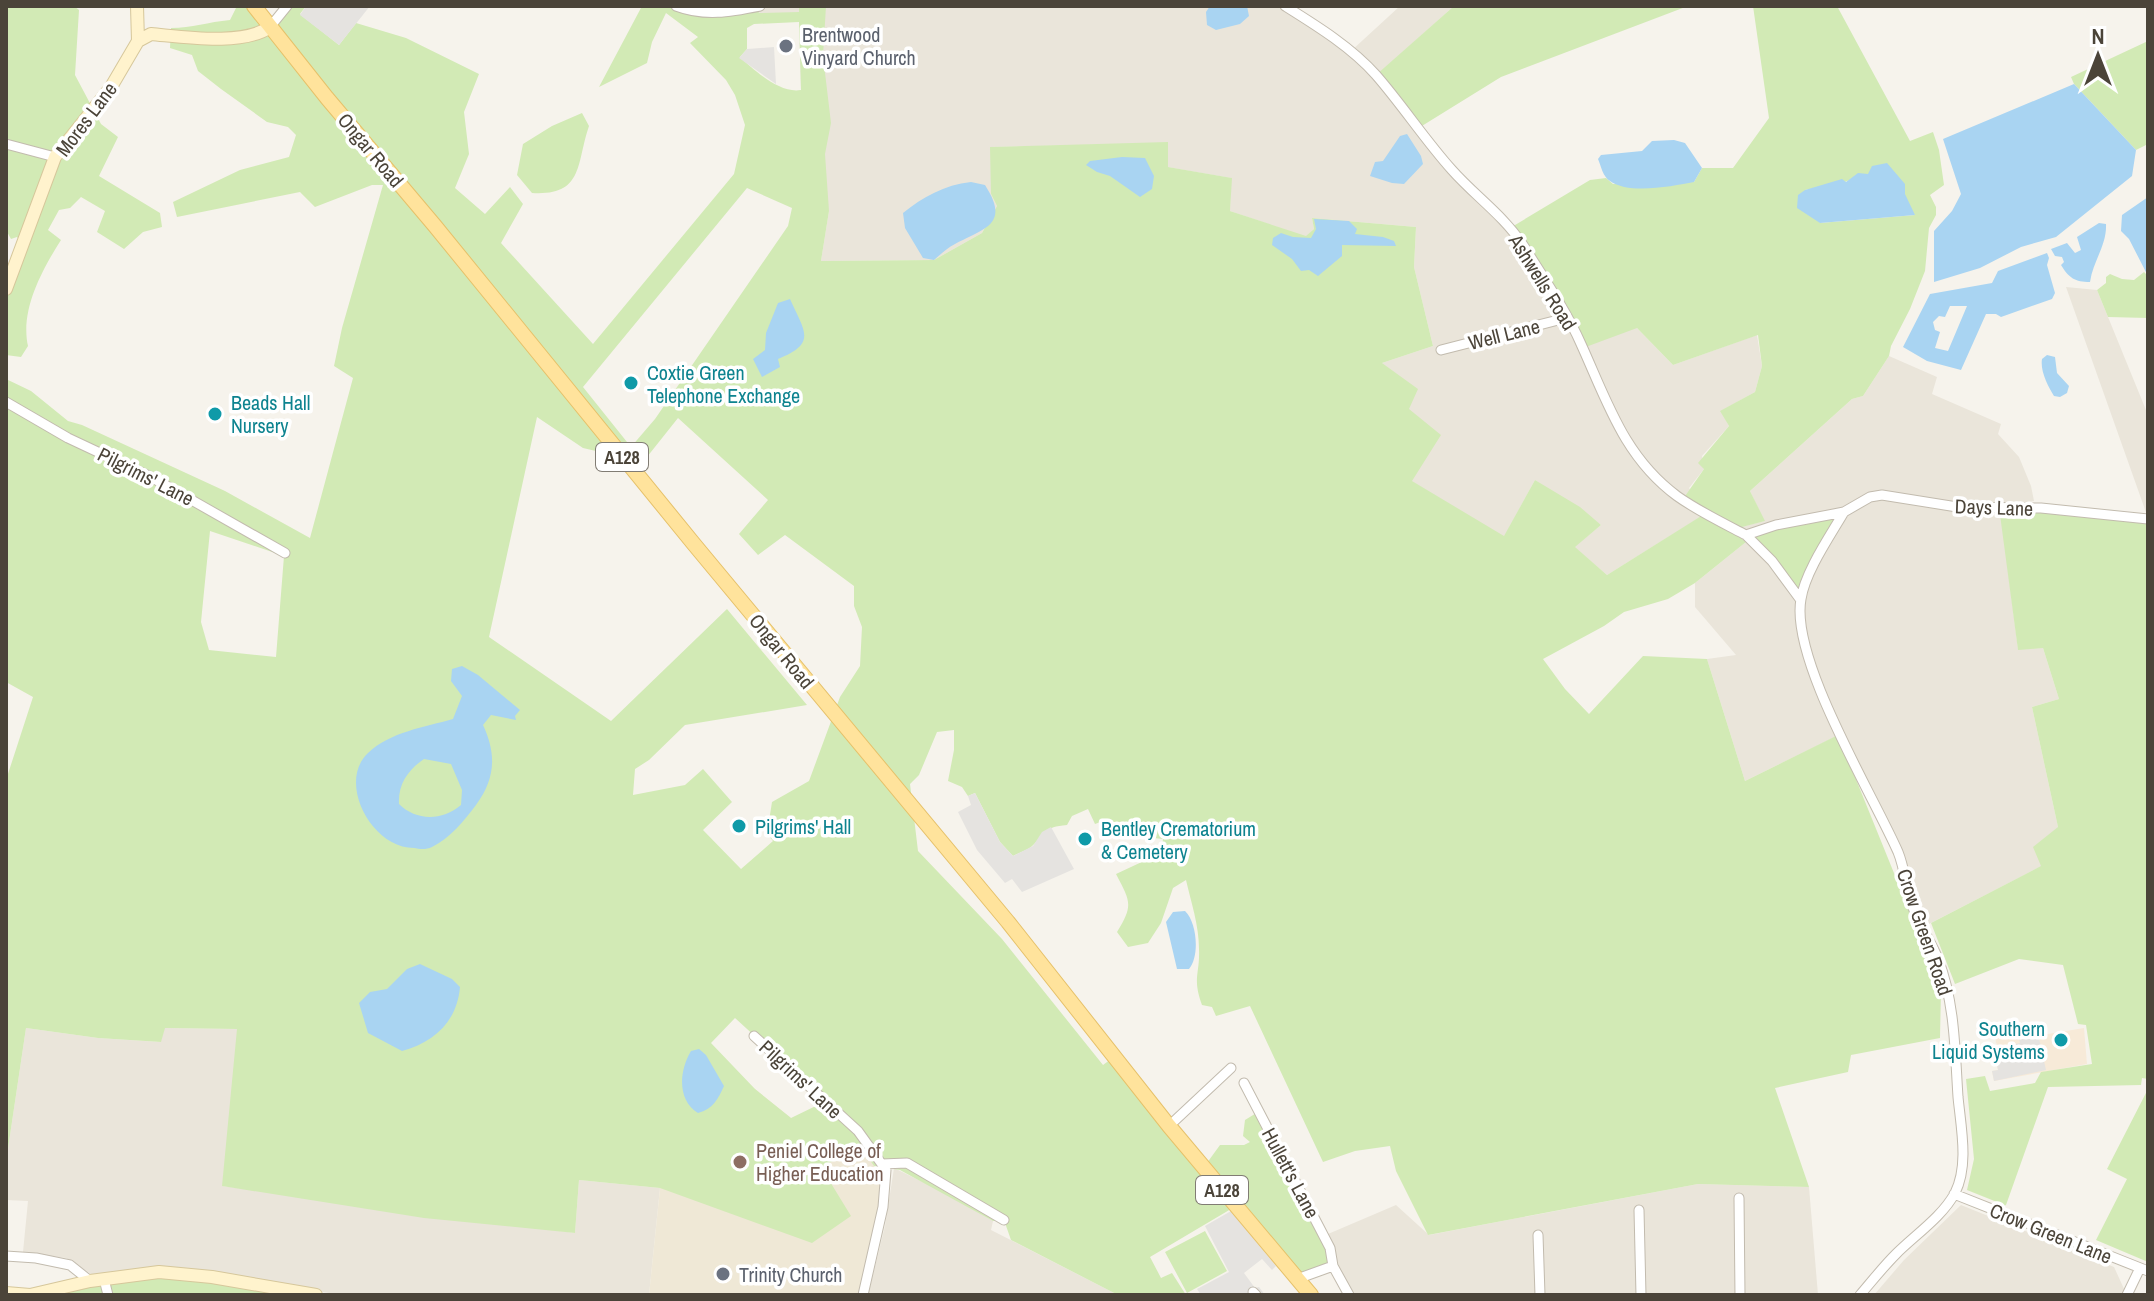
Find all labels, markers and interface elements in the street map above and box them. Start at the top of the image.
north arrow [2058,16,2138,96]
place label: Brentwood Vinyard Church [802,21,916,71]
text: N [2091,21,2105,51]
marker: Brentwood Vinyard Church [777,37,795,55]
street label: Mores Lane [49,76,123,162]
street label: Ongar Road [332,107,410,193]
street label: Ashwells Road [1502,228,1583,335]
street label: Well Lane [1465,312,1543,356]
place label: Coxtie Green Telephone Exchange [647,359,800,409]
marker: Coxtie Green Telephone Exchange [622,374,640,392]
place label: Beads Hall Nursery [231,389,310,439]
marker: Beads Hall Nursery [206,405,224,423]
street label: Pilgrims' Lane [93,440,199,512]
road number: A128 [596,443,648,471]
street label: Days Lane [1954,492,2034,522]
street label: Ongar Road [743,608,821,694]
place label: Pilgrims' Hall [755,813,851,840]
place label: Bentley Crematorium & Cemetery [1101,815,1256,865]
marker: Pilgrims' Hall [730,817,748,835]
marker: Bentley Crematorium & Cemetery [1076,830,1094,848]
street label: Crow Green Road [1891,865,1959,999]
place label: Southern Liquid Systems [1932,1015,2045,1065]
marker: Southern Liquid Systems [2052,1031,2070,1049]
street label: Pilgrims' Lane [754,1034,848,1124]
street label: Hullett's Lane [1256,1123,1326,1223]
place label: Peniel College of Higher Education [756,1137,884,1187]
marker: Peniel College of Higher Education [731,1153,749,1171]
road number: A128 [1196,1176,1248,1204]
street label: Crow Green Lane [1986,1196,2116,1270]
place label: Trinity Church [739,1261,842,1288]
marker: Trinity Church [714,1265,732,1283]

